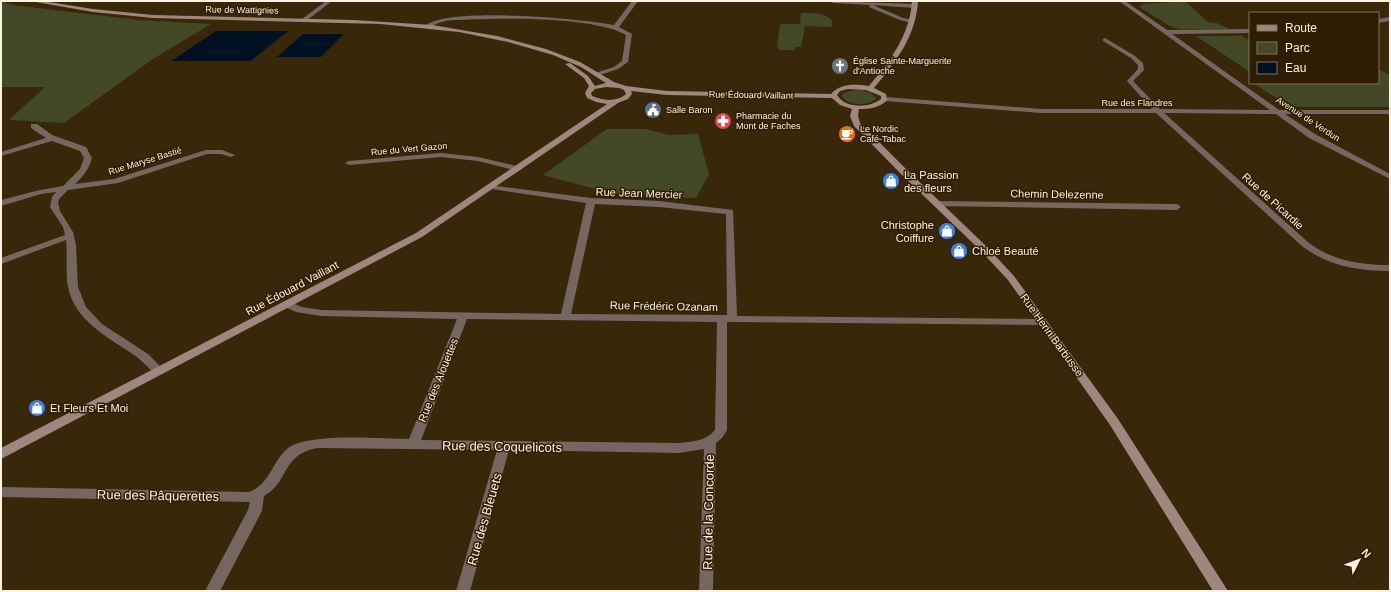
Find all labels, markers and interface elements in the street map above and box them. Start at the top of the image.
street label: Rue de Wattignies [205,4,279,16]
legend [1249,12,1379,84]
text: Route [1285,21,1317,35]
text: Parc [1285,41,1310,55]
church icon: Église Sainte-Marguerite d'Antioche [830,56,850,76]
place label: Église Sainte-Marguerite d'Antioche [853,56,952,76]
text: Eau [1285,61,1306,75]
street label: Rue Édouard Vaillant [709,89,794,101]
street label: Avenue de Verdun [1274,95,1342,143]
street label: Rue des Flandres [1101,98,1173,108]
public building icon: Salle Baron [643,100,663,120]
place label: Salle Baron [666,105,713,115]
pharmacy icon: Pharmacie du Mont de Faches [713,111,733,131]
place label: Pharmacie du Mont de Faches [736,111,801,131]
cafe icon: Le Nordic Café-Tabac [837,124,857,144]
place label: Le Nordic Café-Tabac [860,124,907,144]
street label: Rue du Vert Gazon [370,141,448,157]
street label: Rue Maryse Bastié [107,145,183,177]
place label: La Passion des fleurs [904,169,958,194]
street label: Rue de Picardie [1240,170,1306,232]
shop icon: La Passion des fleurs [881,171,901,191]
street label: Rue Jean Mercier [595,185,683,201]
street label: Chemin Delezenne [1010,187,1104,201]
place label: Christophe Coiffure [881,219,934,244]
shop icon: Christophe Coiffure [937,221,957,241]
shop icon: Chloé Beauté [949,241,969,261]
place label: Chloé Beauté [972,245,1039,257]
street label: Rue Édouard Vaillant [244,258,340,318]
street label: Rue Henri Barbusse [1018,291,1086,379]
street label: Rue Frédéric Ozanam [610,299,718,313]
street label: Rue des Alouettes [416,336,460,424]
shop icon: Et Fleurs Et Moi [27,398,47,418]
place label: Et Fleurs Et Moi [50,402,128,414]
street label: Rue des Coquelicots [442,438,563,455]
street label: Rue de la Concorde [700,454,717,570]
street label: Rue des Bleuets [464,471,505,567]
street label: Rue des Pâquerettes [97,487,220,504]
north arrow [1339,540,1379,580]
text: N [1359,546,1374,560]

